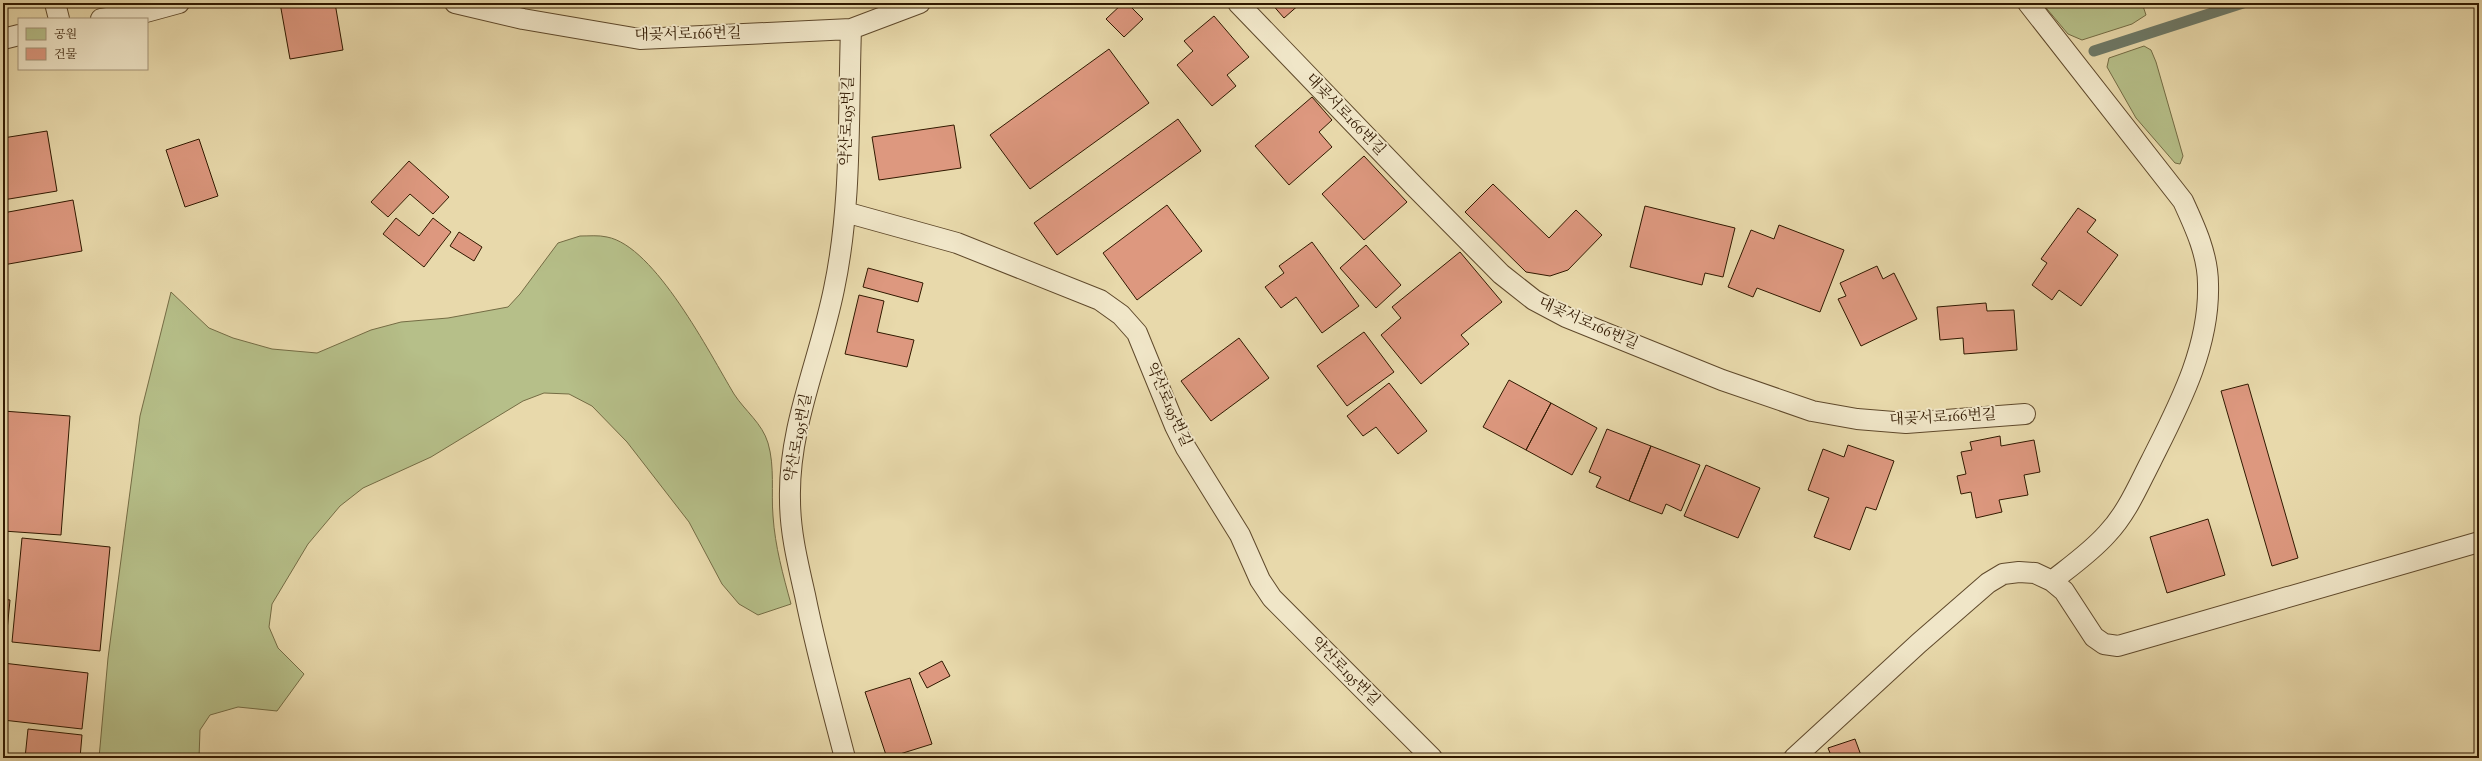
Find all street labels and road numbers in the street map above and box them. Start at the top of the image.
street label: 대곶서로166번길 [634,24,742,46]
street label: 대곶서로166번길 [1300,69,1390,161]
street label: 약산로195번길 [836,76,860,166]
street label: 대곶서로166번길 [1535,293,1641,355]
street label: 약산로195번길 [1140,360,1196,450]
street label: 약산로195번길 [780,392,818,484]
street label: 대곶서로166번길 [1889,405,1997,431]
street label: 약산로195번길 [1306,633,1384,711]

